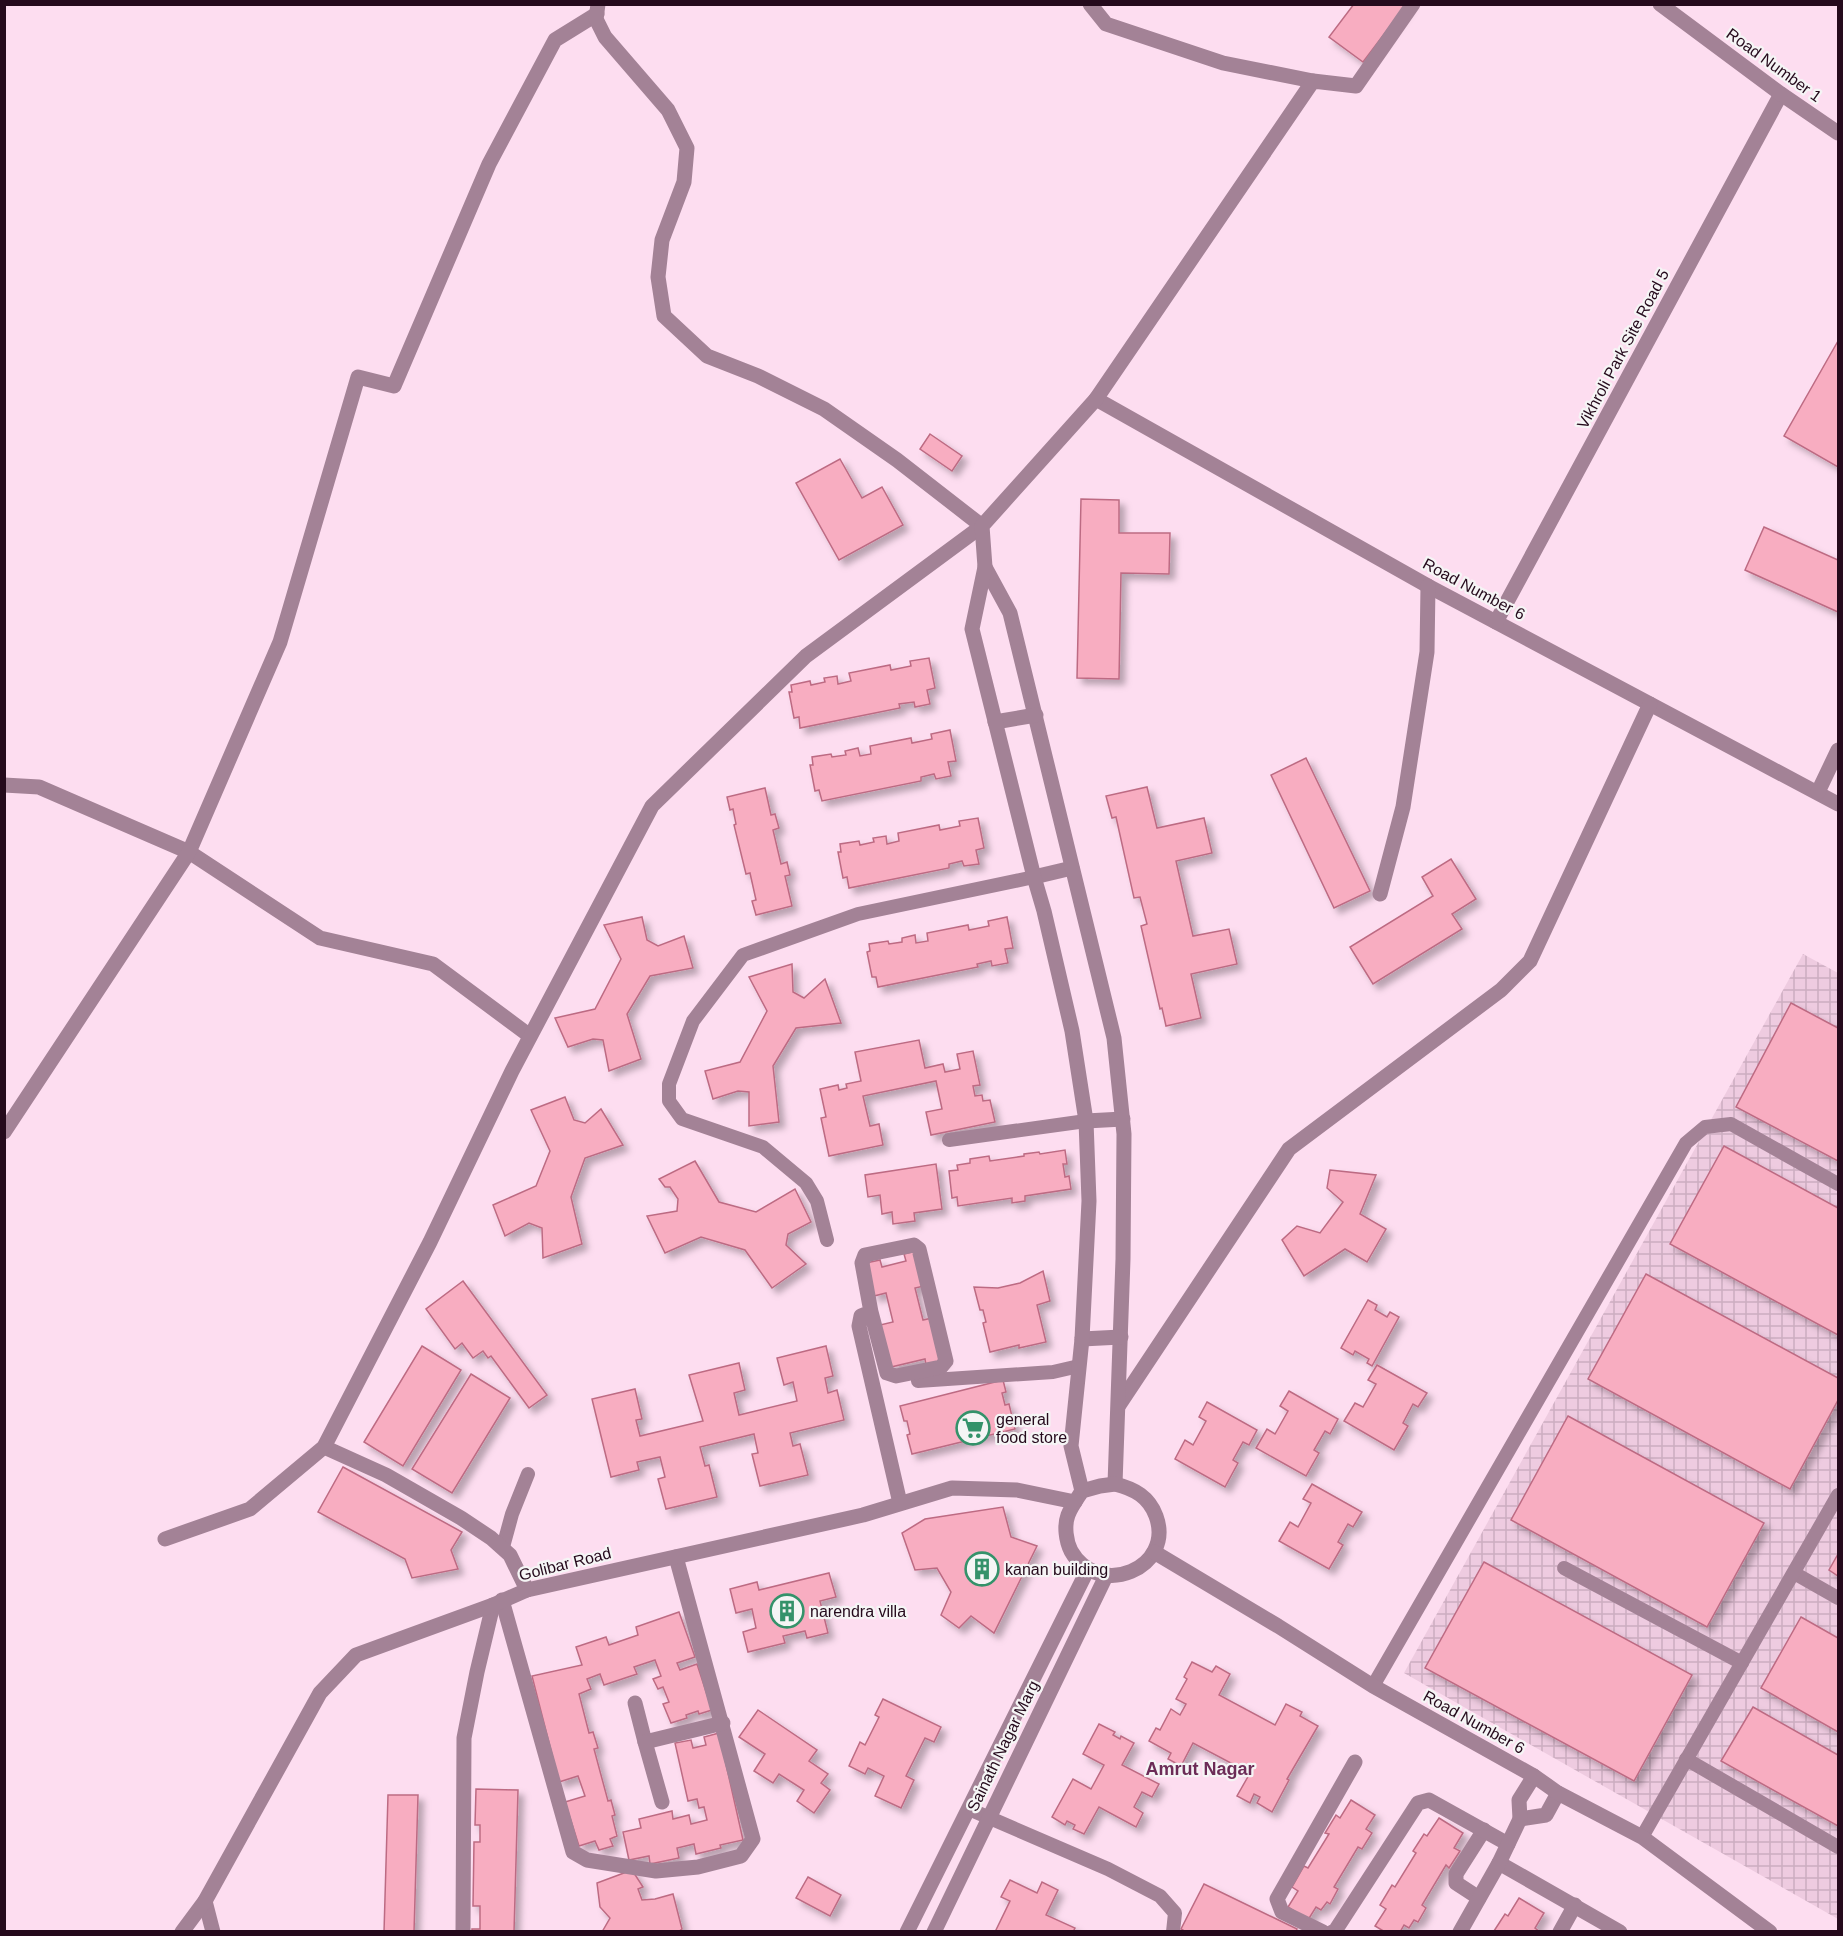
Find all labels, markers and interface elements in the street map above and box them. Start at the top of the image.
street label: Road Number 1 [1723,25,1825,105]
street label: Vikhroli Park Site Road 5 [1574,267,1672,431]
street label: Road Number 6 [1420,555,1528,623]
supermarket icon: general food store [955,1410,991,1446]
place label: general food store [996,1411,1067,1446]
street label: Golibar Road [517,1544,613,1584]
building icon: kanan building [964,1551,1000,1587]
place label: kanan building [1005,1561,1108,1578]
building icon: narendra villa [769,1593,805,1629]
place label: narendra villa [810,1603,906,1620]
street label: Sainath Nagar Marg [964,1678,1042,1814]
street label: Road Number 6 [1420,1687,1528,1757]
district label: Amrut Nagar [1145,1759,1255,1779]

